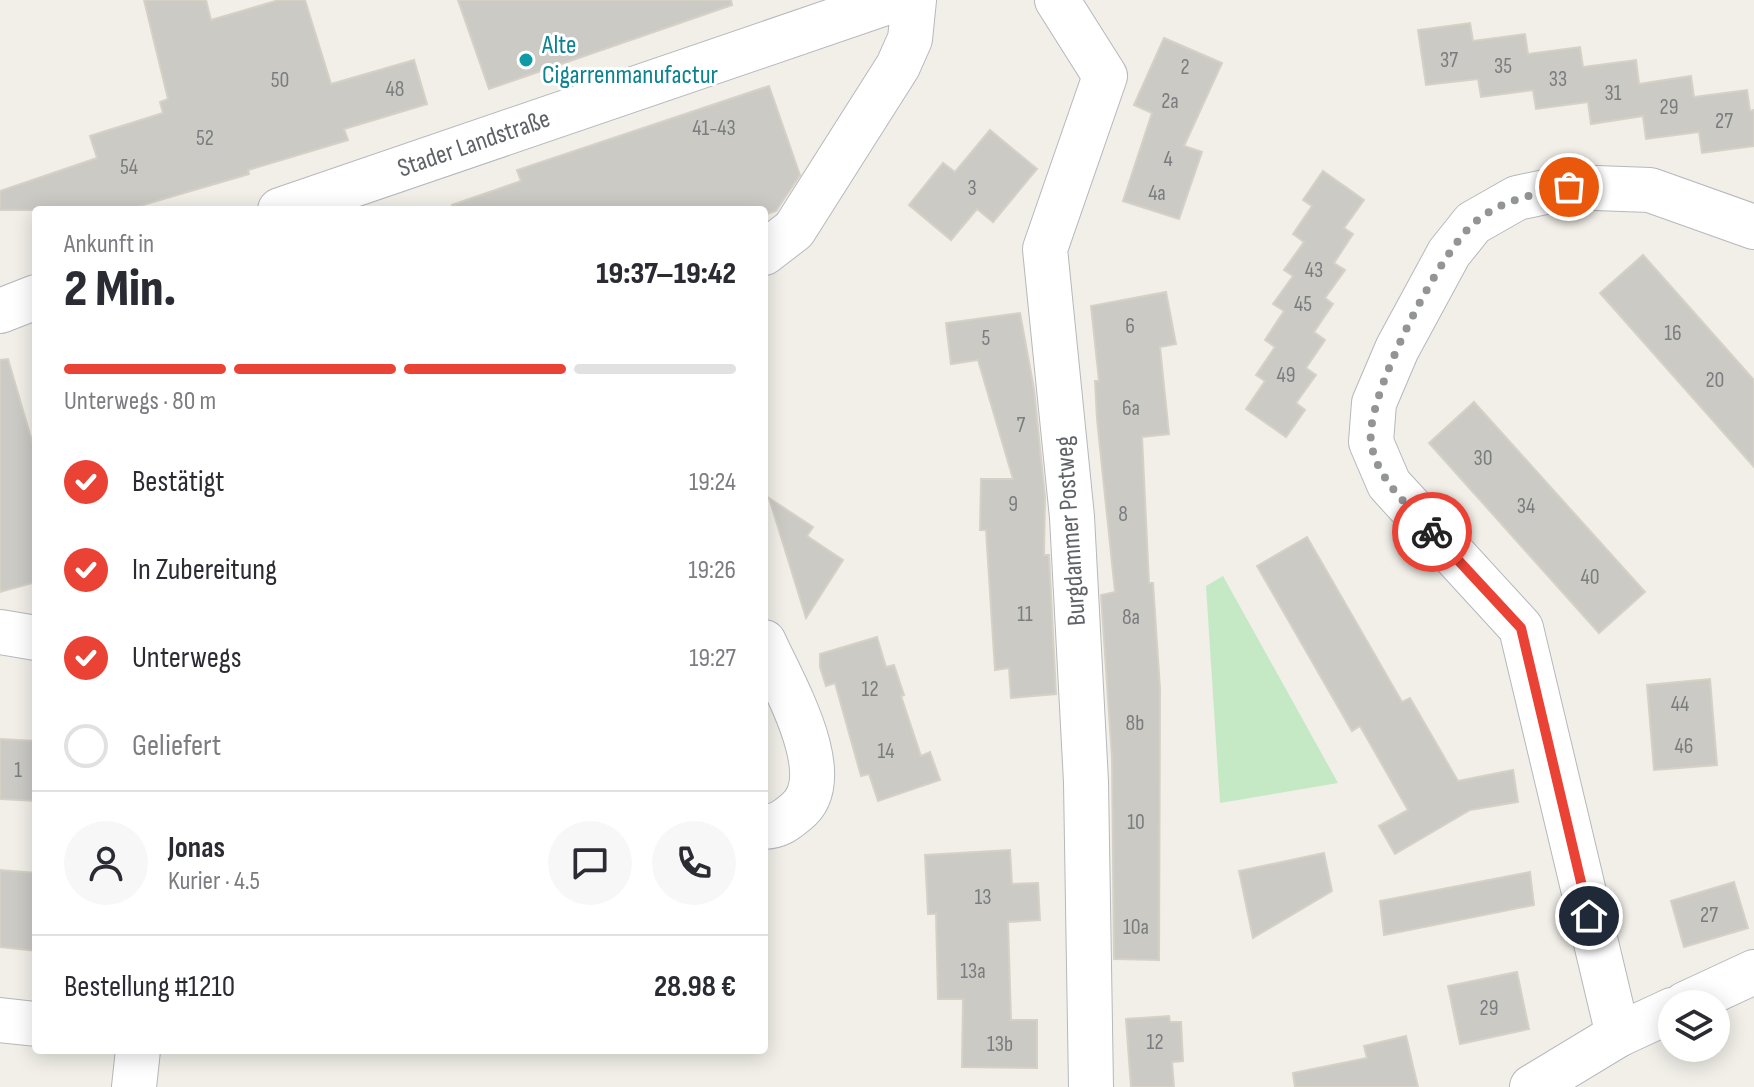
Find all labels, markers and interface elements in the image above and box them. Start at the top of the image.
place label: Alte Cigarrenmanufactur [541,30,719,91]
house number: 37 [1440,47,1458,74]
marker: Alte Cigarrenmanufactur [517,51,535,69]
house number: 35 [1494,53,1512,80]
house number: 2 [1180,54,1190,81]
house number: 33 [1549,66,1567,93]
house number: 50 [271,67,289,94]
house number: 48 [386,76,404,103]
house number: 31 [1605,80,1622,107]
house number: 2a [1161,88,1179,115]
house number: 29 [1660,94,1678,121]
street label: Stader Landstraße [394,103,554,185]
house number: 27 [1715,108,1733,135]
house number: 41-43 [692,115,736,142]
house number: 52 [196,125,214,152]
house number: 4 [1163,146,1173,173]
pin [1535,153,1603,221]
house number: 54 [120,154,138,181]
icon: bag [1547,165,1591,209]
house number: 3 [967,175,977,202]
house number: 4a [1148,180,1166,207]
text: Ankunft in [64,229,154,260]
text: 19:37–19:42 [596,256,736,292]
house number: 43 [1305,257,1323,284]
text: 2 Min. [64,258,176,321]
house number: 45 [1294,291,1312,318]
house number: 6 [1125,313,1135,340]
house number: 16 [1664,320,1682,347]
house number: 5 [982,325,991,352]
house number: 49 [1277,362,1296,389]
house number: 20 [1706,367,1724,394]
text: Unterwegs · 80 m [64,386,216,417]
house number: 6a [1122,395,1140,422]
house number: 7 [1017,412,1026,439]
street label: Burgdammer Postweg [1049,435,1093,627]
house number: 30 [1473,445,1493,472]
icon: check [64,460,108,504]
text: Bestätigt [132,464,224,500]
text: 19:24 [689,467,736,498]
house number: 9 [1008,491,1018,518]
courier [1392,492,1472,572]
house number: 34 [1517,493,1535,520]
house number: 8 [1118,501,1128,528]
icon: bike [1410,510,1454,554]
icon: check [64,548,108,592]
text: In Zubereitung [132,552,277,588]
text: 19:26 [688,555,736,586]
house number: 40 [1580,564,1600,591]
house number: 11 [1017,601,1033,628]
house number: 8a [1122,604,1140,631]
icon: check [64,636,108,680]
text: Unterwegs [132,640,241,676]
text: 19:27 [689,643,736,674]
house number: 12 [861,676,879,703]
house number: 44 [1671,691,1689,718]
house number: 8b [1126,710,1144,737]
text: Geliefert [132,728,221,764]
house number: 46 [1675,733,1693,760]
house number: 14 [878,738,894,765]
house number: 1 [14,757,22,784]
house number: 10 [1127,809,1145,836]
button: person [64,821,148,905]
button: chat [548,821,632,905]
button: phone [652,821,736,905]
text: Jonas [168,830,225,866]
text: Kurier · 4.5 [168,866,260,897]
pin [1555,882,1623,950]
house number: 13 [975,884,991,911]
icon: home [1567,894,1611,938]
house number: 27 [1700,902,1718,929]
house number: 10a [1123,914,1149,941]
house number: 13a [960,958,986,985]
text: Bestellung #1210 [64,969,235,1005]
text: 28.98 € [654,969,736,1005]
map controls [1658,990,1730,1062]
button: layers [1658,990,1730,1062]
house number: 29 [1480,995,1498,1022]
house number: 12 [1146,1029,1164,1056]
house number: 13b [987,1031,1013,1058]

